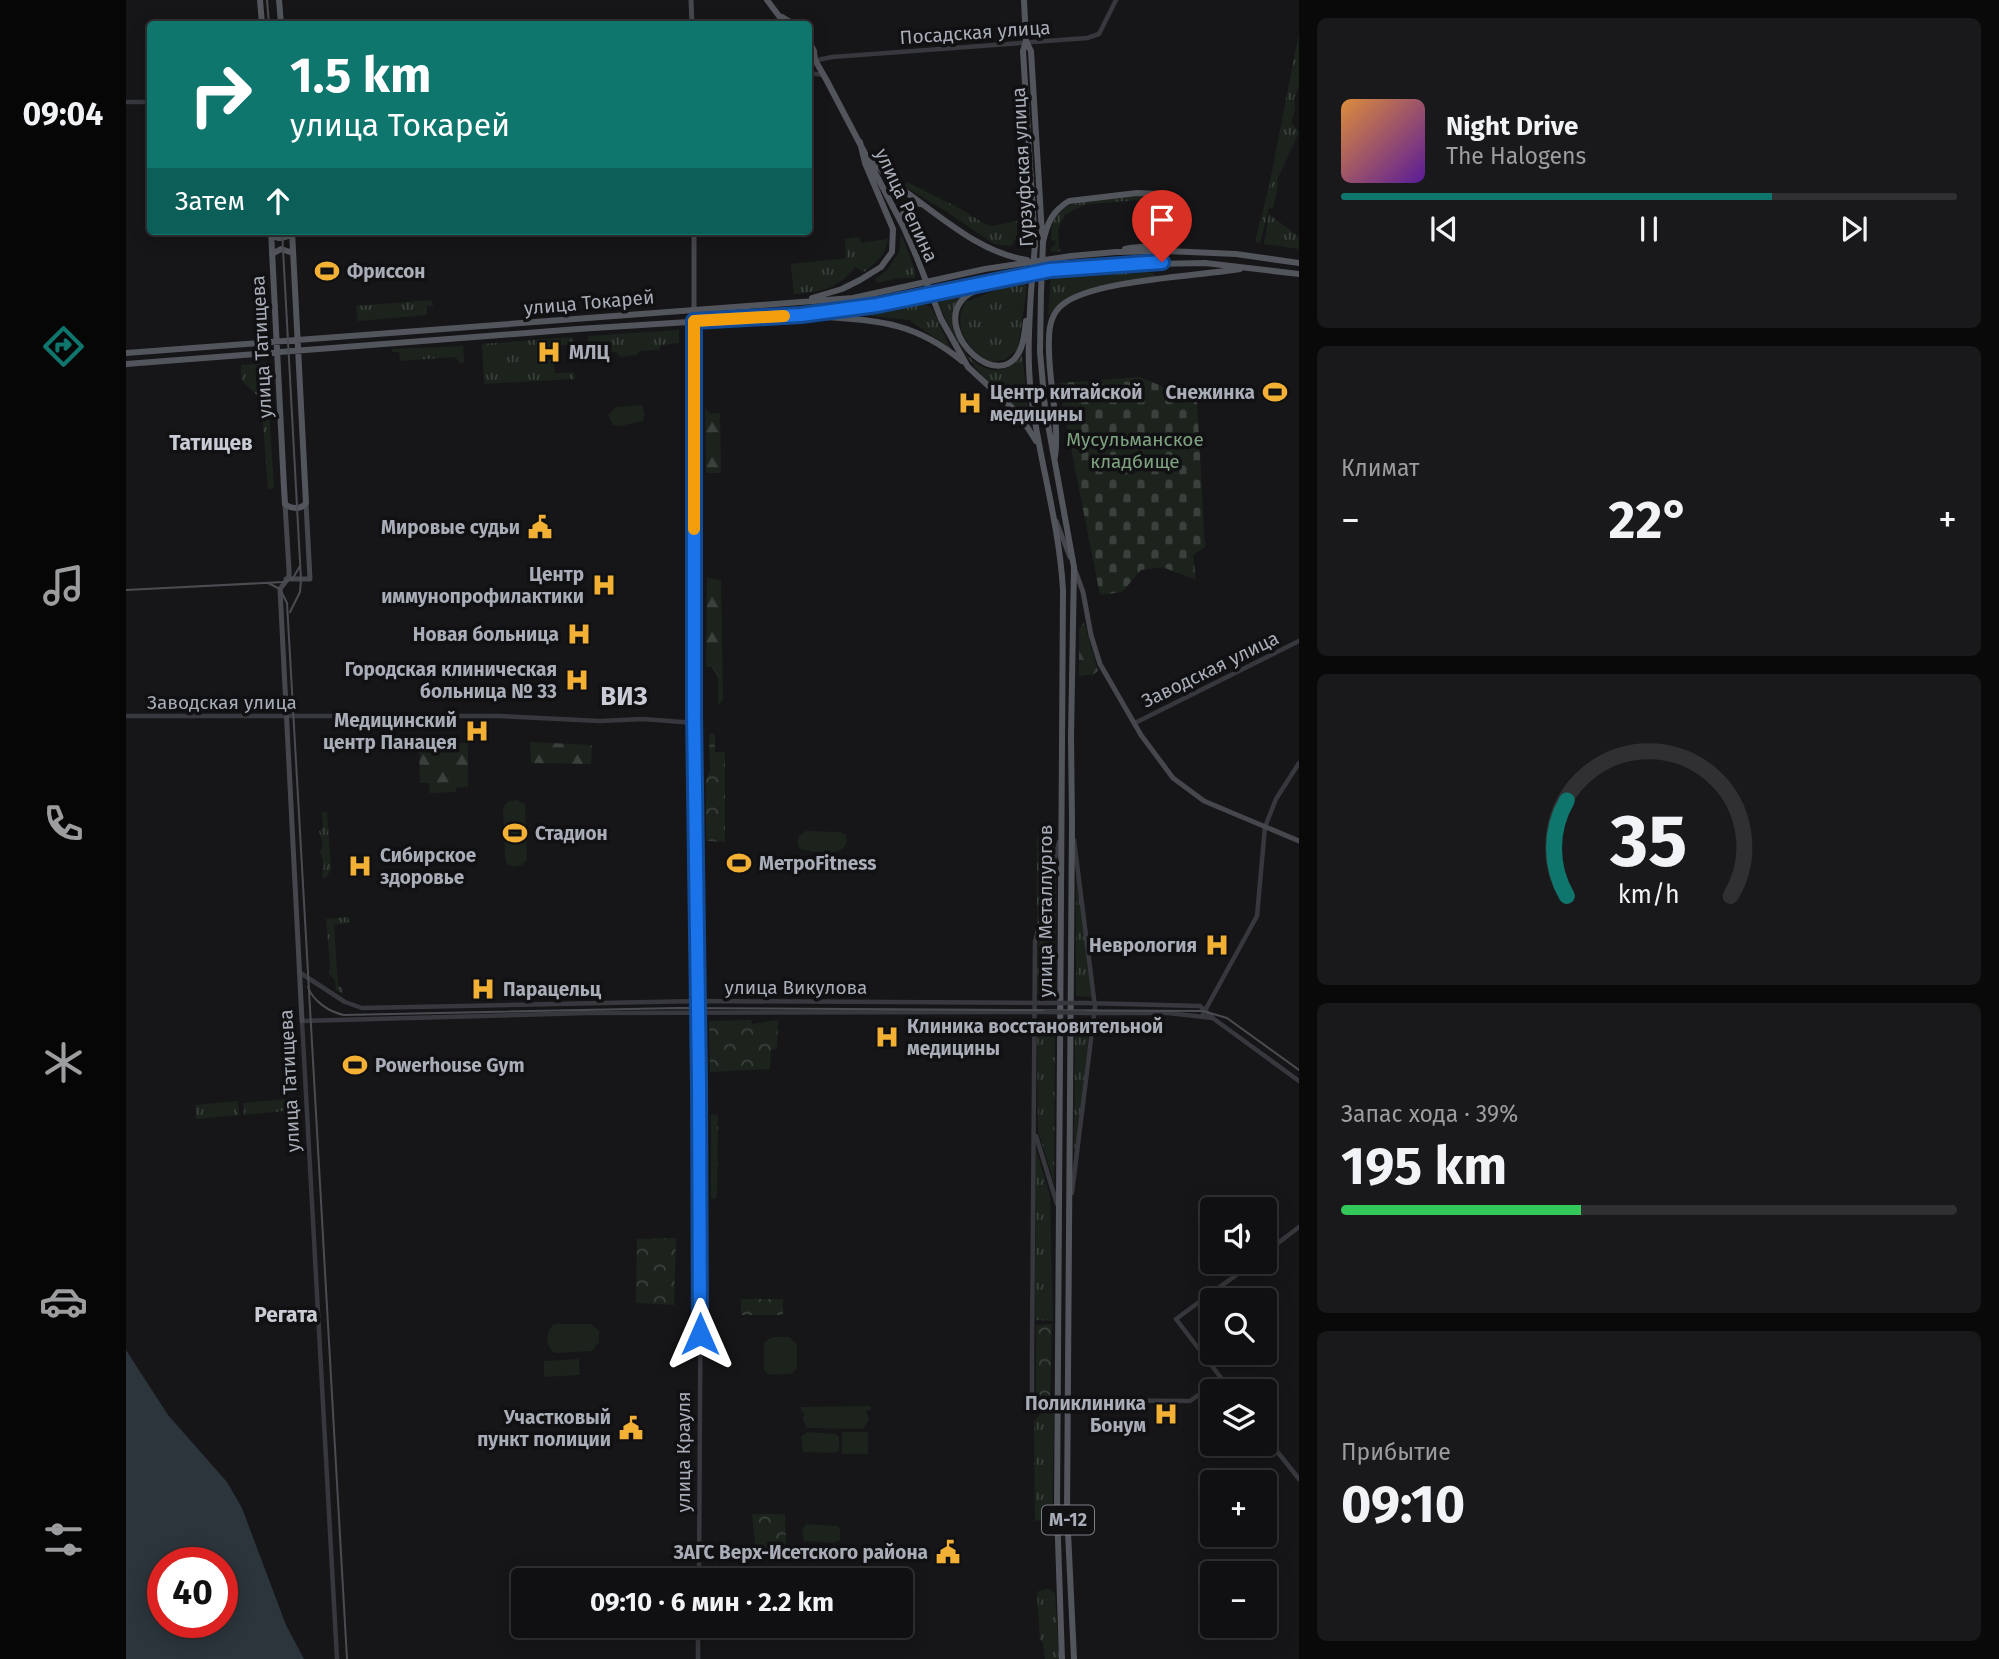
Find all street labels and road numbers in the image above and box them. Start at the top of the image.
street label: Посадская улица [899,16,1051,49]
street label: Гурзуфская улица [1007,87,1038,247]
street label: улица Репина [870,145,943,266]
street label: улица Татищева [246,275,277,419]
street label: улица Токарей [523,285,655,320]
street label: Заводская улица [1138,626,1283,713]
street label: Заводская улица [147,691,297,714]
street label: улица Металлургов [1034,825,1057,997]
street label: улица Викулова [725,976,867,999]
street label: улица Татищева [274,1009,305,1153]
street label: улица Крауля [672,1392,695,1512]
road number: М-12 [1042,1506,1094,1534]

